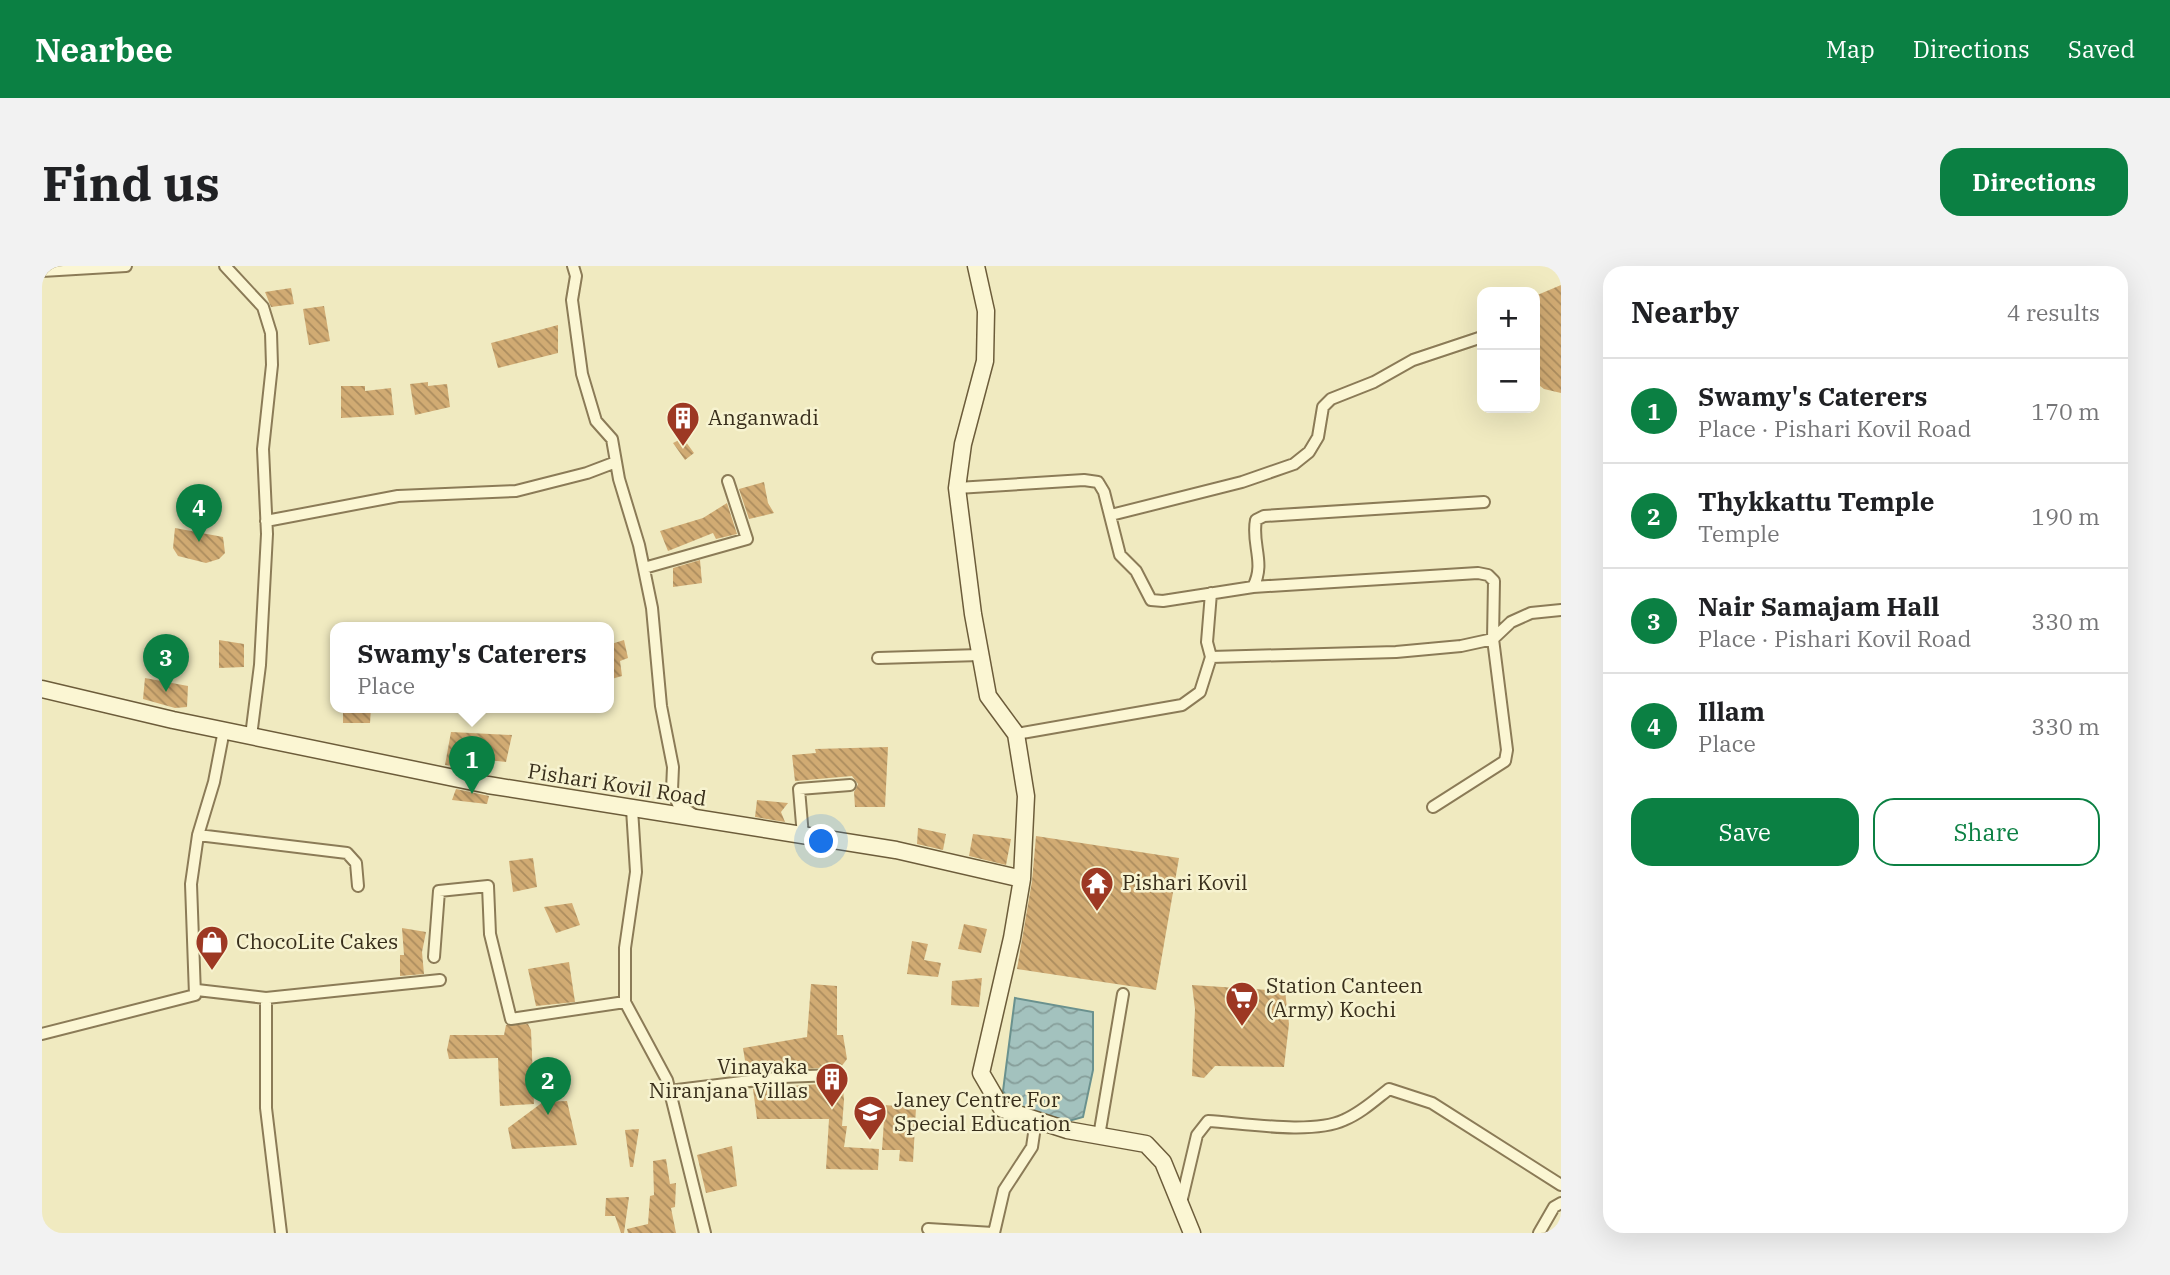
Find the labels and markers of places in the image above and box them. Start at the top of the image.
building icon: Anganwadi [664,399,702,448]
place label: Anganwadi [708,403,819,431]
pin: 4 [176,484,222,542]
pin: 3 [143,634,189,692]
pin: 1 [449,736,495,794]
temple icon: Pishari Kovil [1078,864,1116,913]
place label: Pishari Kovil [1122,868,1247,896]
shop icon: ChocoLite Cakes [193,923,231,972]
place label: ChocoLite Cakes [236,927,398,955]
place label: Station Canteen (Army) Kochi [1266,971,1423,1023]
supermarket icon: Station Canteen (Army) Kochi [1223,979,1261,1028]
place label: Vinayaka Niranjana Villas [649,1052,808,1104]
pin: 2 [525,1057,571,1115]
building icon: Vinayaka Niranjana Villas [813,1060,851,1109]
place label: Janey Centre For Special Education [894,1085,1071,1137]
school or university icon: Janey Centre For Special Education [851,1093,889,1142]

